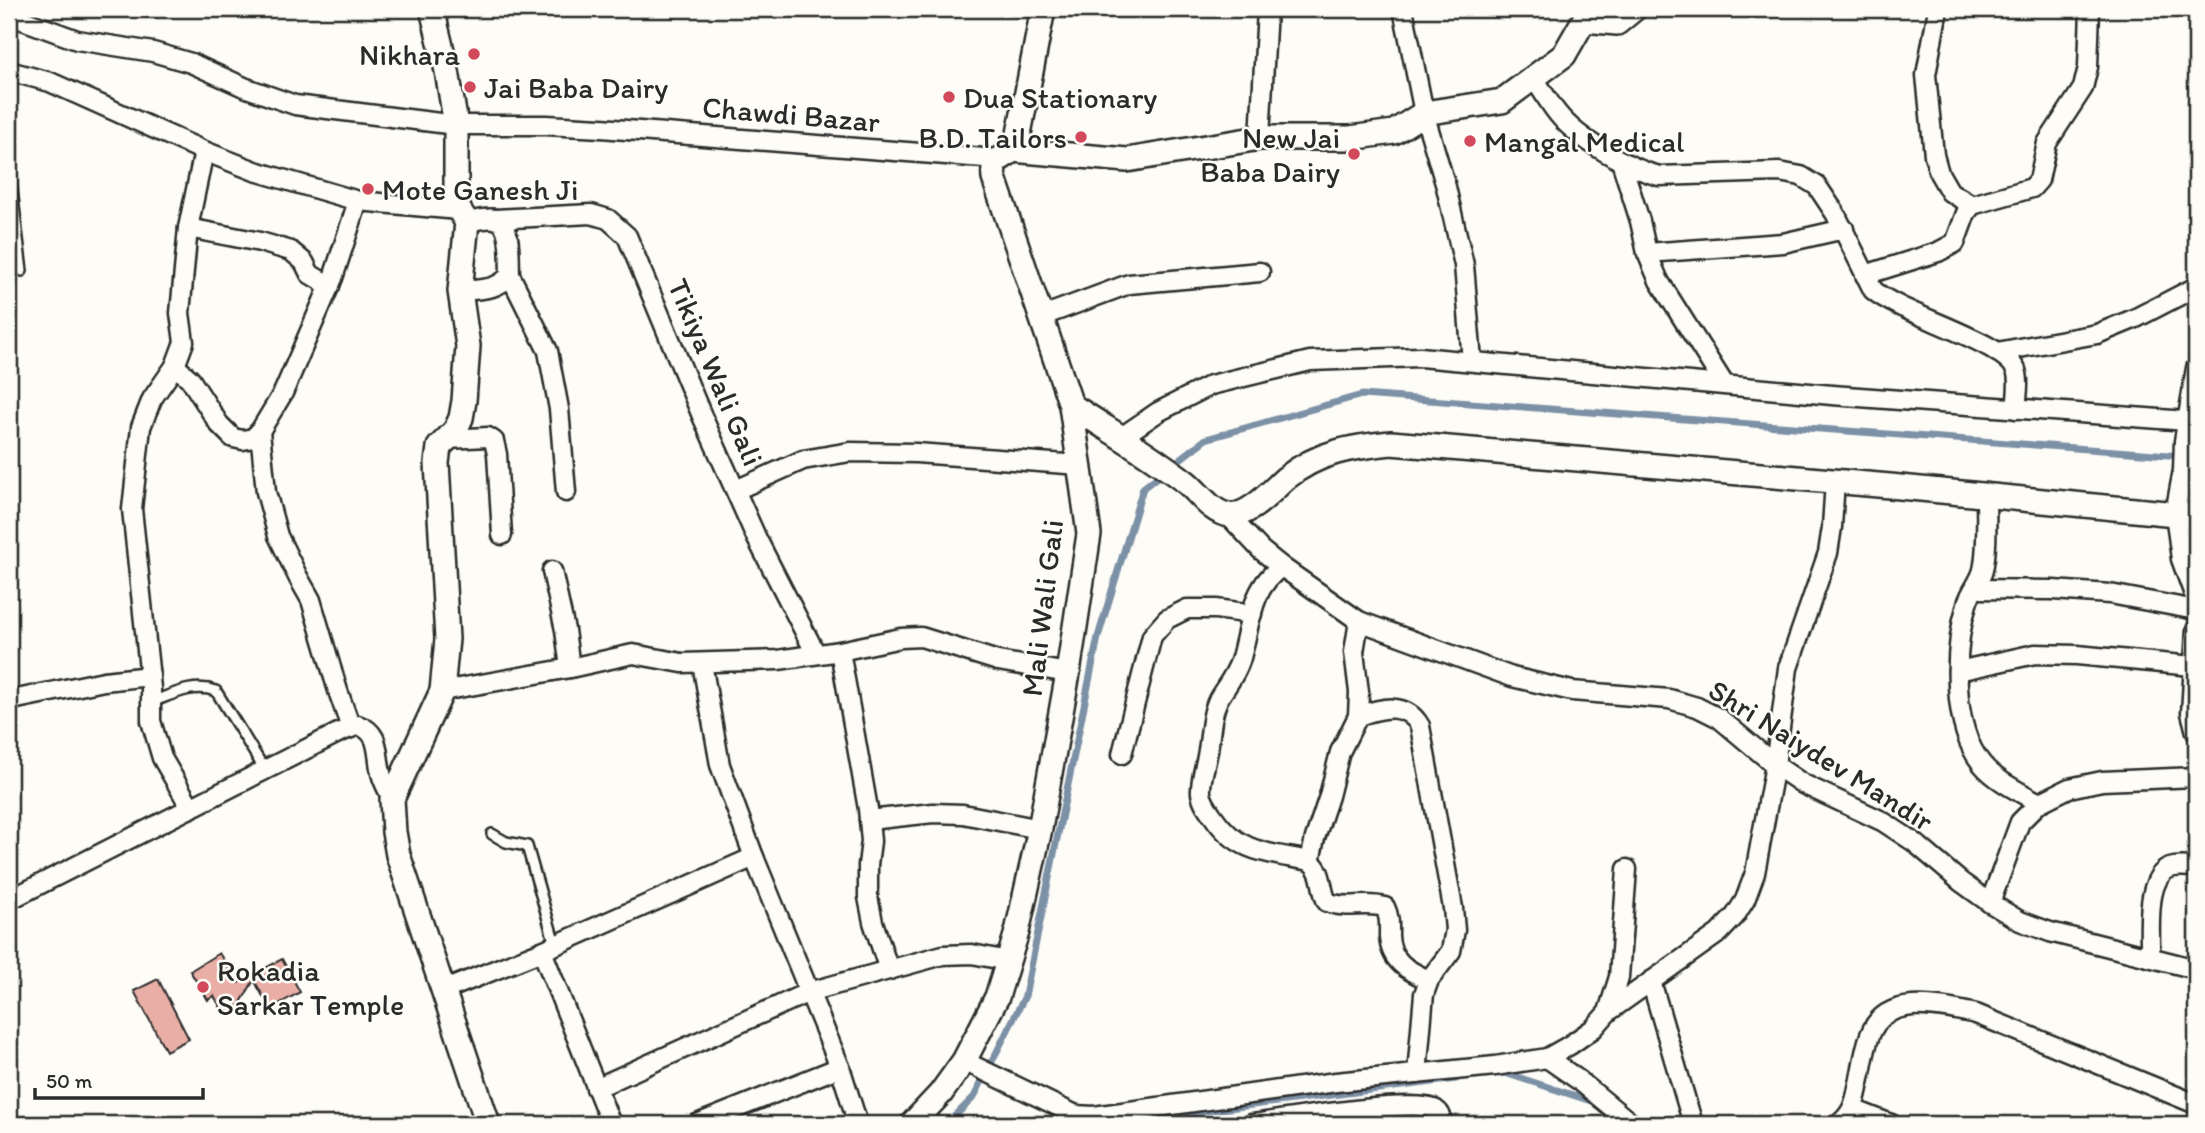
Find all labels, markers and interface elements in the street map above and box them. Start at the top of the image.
place label: Nikhara [359,36,460,73]
marker: Nikhara [466,46,482,62]
place label: Jai Baba Dairy [484,69,668,106]
marker: Jai Baba Dairy [462,79,478,95]
place label: Dua Stationary [963,79,1157,116]
street label: Chawdi Bazar [701,88,882,140]
marker: Dua Stationary [941,89,957,105]
place label: B.D. Tailors [918,119,1067,156]
place label: New Jai Baba Dairy [1200,119,1340,190]
place label: Mangal Medical [1484,123,1685,160]
marker: B.D. Tailors [1073,129,1089,145]
marker: Mangal Medical [1462,133,1478,149]
marker: New Jai Baba Dairy [1346,146,1362,162]
place label: Mote Ganesh Ji [382,171,578,208]
marker: Mote Ganesh Ji [360,181,376,197]
street label: Tikiya Wali Gali [660,273,772,471]
street label: Mali Wali Gali [1013,517,1071,699]
street label: Shri Naiydev Mandir [1702,671,1941,839]
place label: Rokadia Sarkar Temple [217,952,404,1023]
marker: Rokadia Sarkar Temple [195,979,211,995]
scale bar [35,1056,203,1100]
text: 50 m [46,1068,93,1093]

